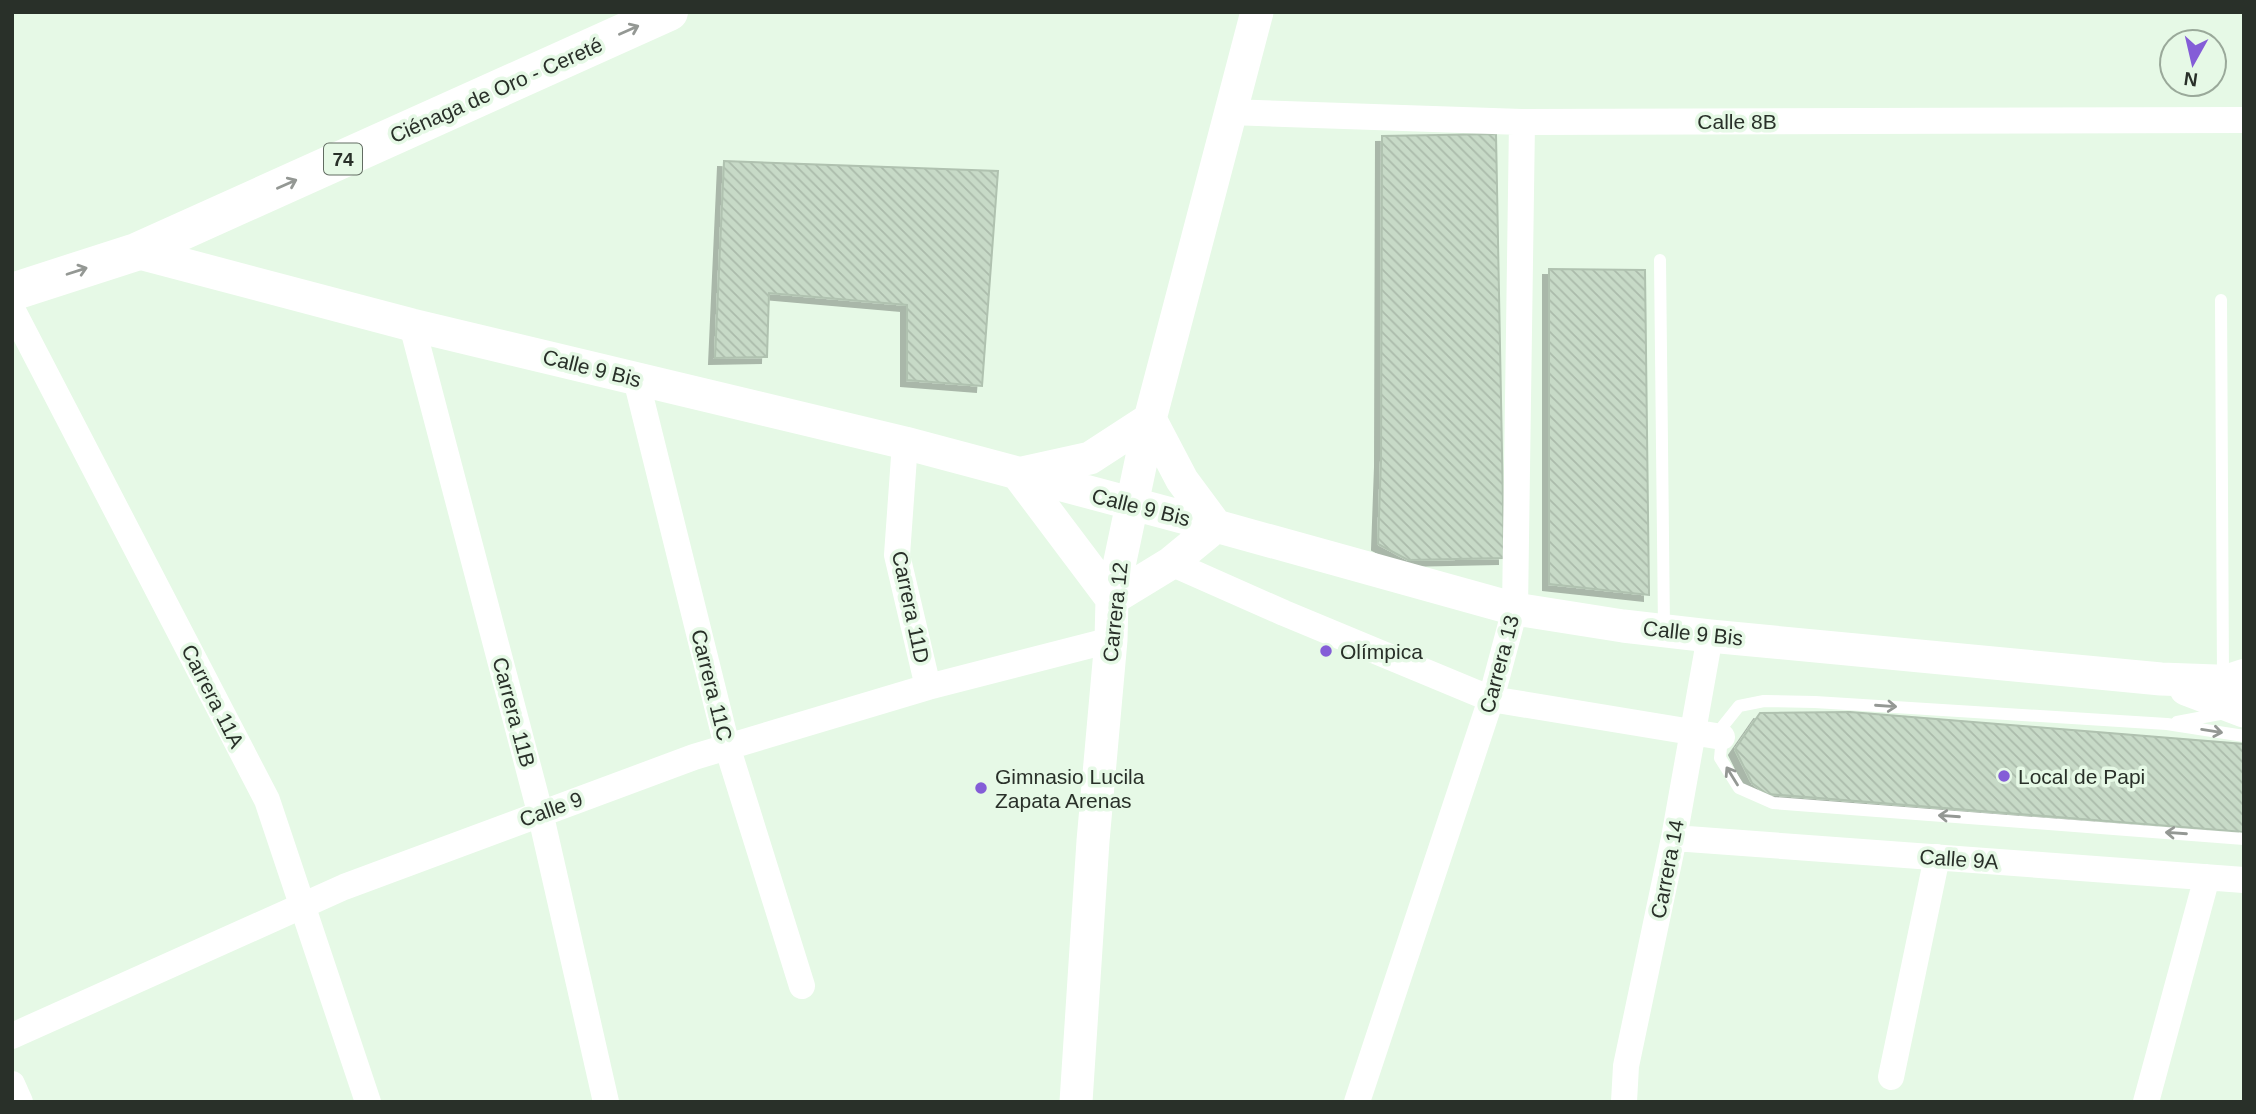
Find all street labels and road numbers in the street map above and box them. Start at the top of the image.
street label: Ciénaga de Oro - Cereté [386,33,606,147]
street label: Calle 8B [1697,110,1777,133]
road number: 74 [324,144,362,174]
street label: Calle 9 Bis [541,345,643,391]
street label: Calle 9 Bis [1090,484,1192,530]
street label: Carrera 11D [888,549,934,665]
street label: Carrera 12 [1098,561,1132,663]
street label: Carrera 13 [1475,613,1523,715]
street label: Calle 9 Bis [1642,616,1744,650]
street label: Carrera 11C [687,627,737,743]
street label: Carrera 11A [177,641,249,751]
street label: Carrera 11B [488,655,540,769]
street label: Calle 9 [516,787,586,831]
street label: Carrera 14 [1646,817,1688,920]
street label: Calle 9A [1919,845,1999,873]

